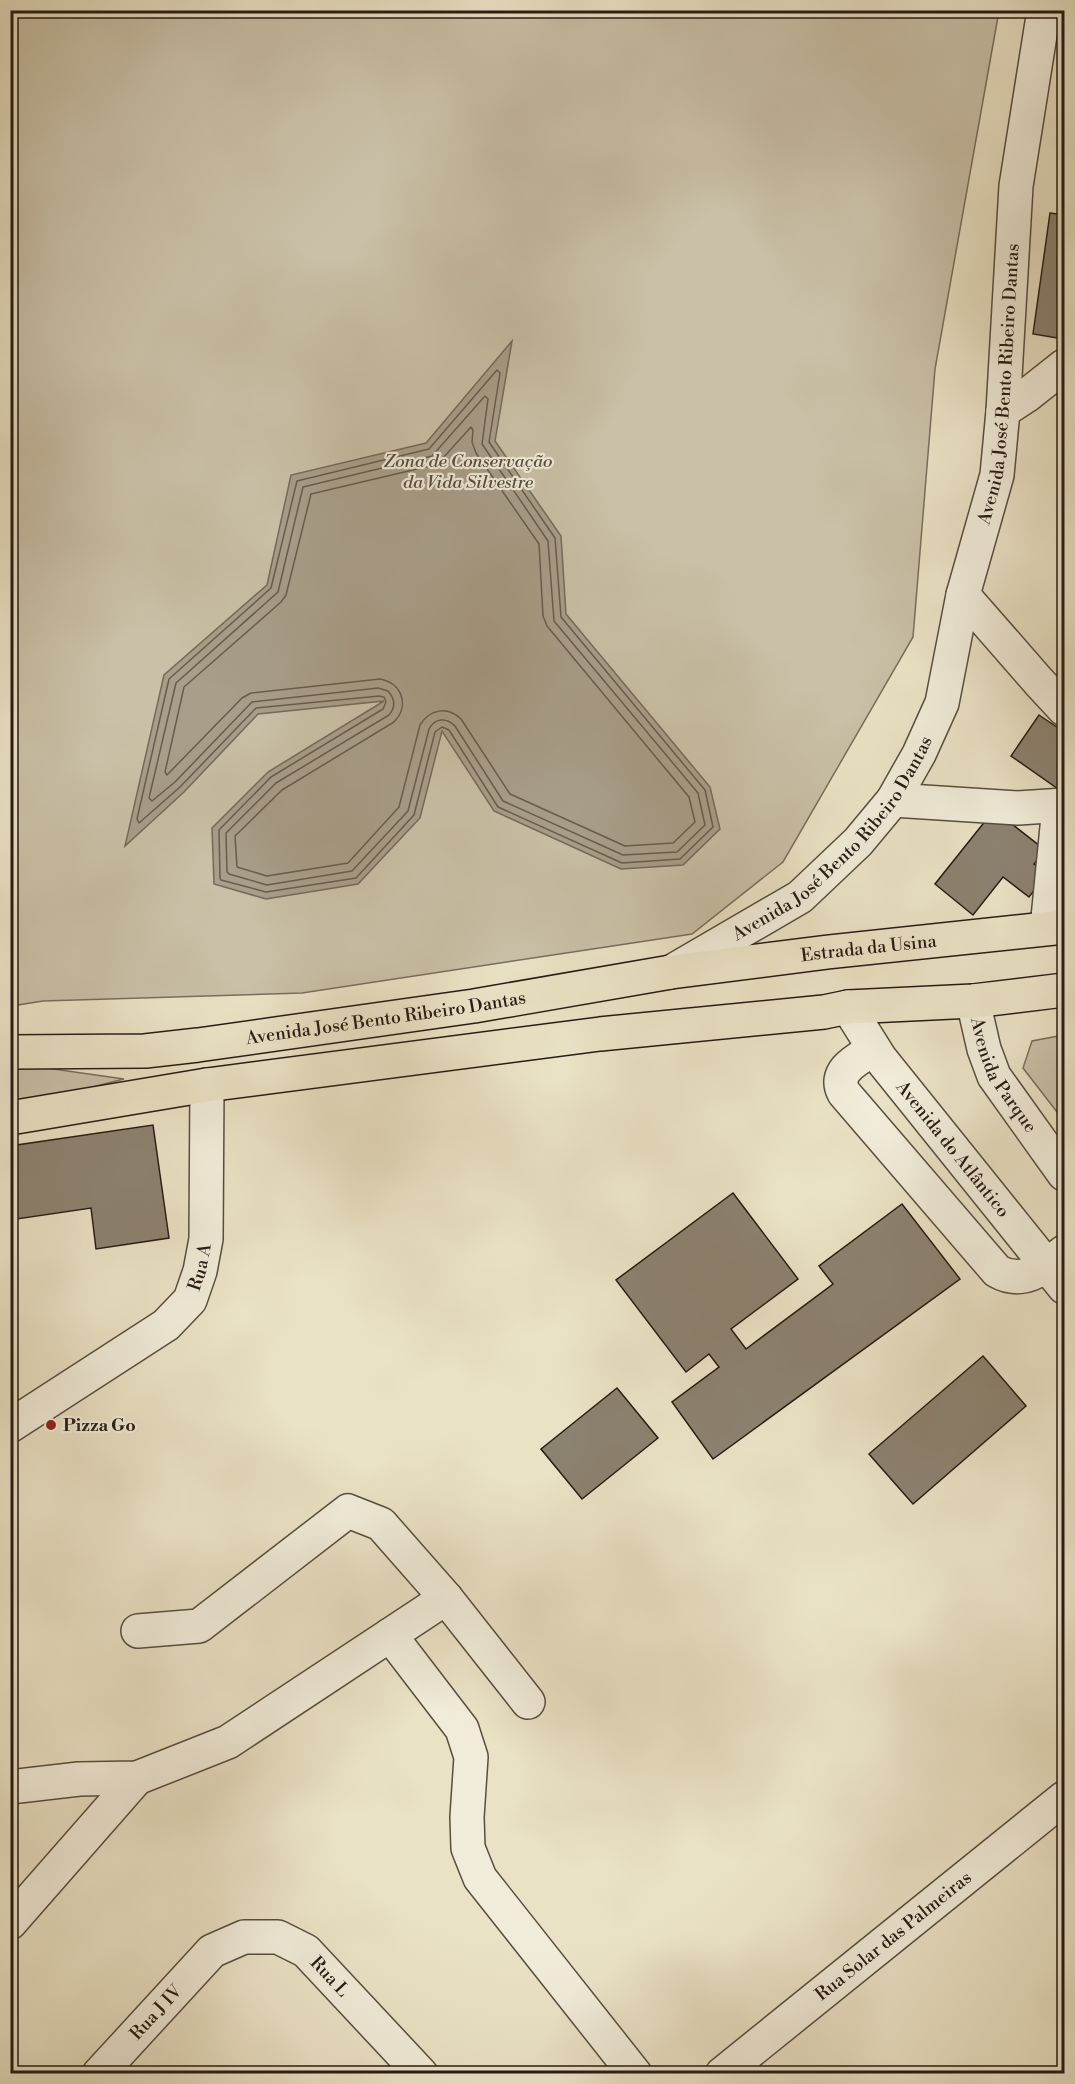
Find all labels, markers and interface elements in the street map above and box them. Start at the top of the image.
street label: Avenida José Bento Ribeiro Dantas [972,243,1025,528]
park label: Zona de Conservação da Vida Silvestre [384,450,552,494]
street label: Avenida José Bento Ribeiro Dantas [727,732,938,946]
street label: Estrada da Usina [799,929,939,967]
street label: Avenida José Bento Ribeiro Dantas [243,986,528,1050]
street label: Avenida Parque [965,1014,1042,1137]
street label: Avenida do Atlântico [890,1076,1015,1222]
street label: Rua A [183,1241,217,1294]
place label: Pizza Go [63,1414,136,1437]
marker: Pizza Go [44,1418,58,1432]
street label: Rua Solar das Palmeiras [811,1866,976,2006]
street label: Rua L [305,1952,354,2002]
street label: Rua J IV [125,1980,188,2045]

